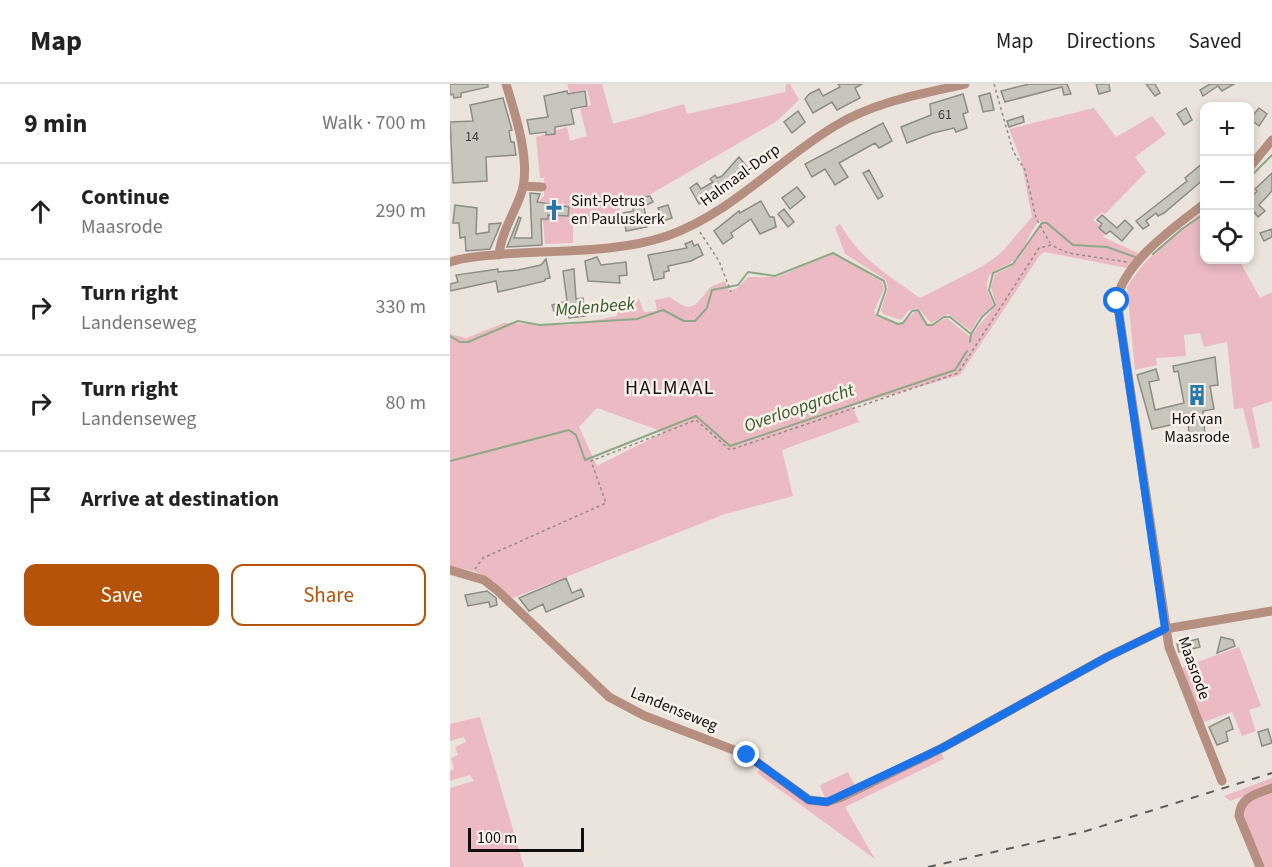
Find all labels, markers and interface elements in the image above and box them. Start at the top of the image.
text: Map [30,21,82,61]
text: Map [996,26,1034,56]
text: Directions [1067,26,1155,56]
text: Saved [1188,26,1242,56]
map controls [1200,102,1254,264]
button: + [1200,102,1254,156]
text: 9 min [24,105,87,142]
house number: 61 [938,105,952,125]
text: Walk · 700 m [322,109,426,137]
house number: 14 [465,127,479,147]
street label: Halmaal-Dorp [696,138,785,212]
button: − [1200,156,1254,210]
text: Continue [81,181,170,213]
place label: Sint-Petrus en Pauluskerk [571,190,665,230]
icon: ahead [24,195,57,228]
text: 290 m [376,197,426,225]
church icon: Sint-Petrus en Pauluskerk [542,198,566,222]
button: locate [1200,210,1254,264]
text: Maasrode [81,213,163,241]
text: Turn right [81,277,178,309]
route start [1103,287,1129,313]
icon: right [24,291,57,324]
water label: Molenbeek [554,291,636,323]
text: 330 m [376,293,426,321]
text: Landenseweg [81,309,196,337]
text: Turn right [81,373,178,405]
district label: HALMAAL [625,374,715,402]
water label: Overloopgracht [741,377,859,439]
building icon: Hof van Maasrode [1185,383,1209,407]
icon: right [24,387,57,420]
text: 80 m [386,389,426,417]
text: Landenseweg [81,405,196,433]
place label: Hof van Maasrode [1164,408,1230,448]
icon: arrive [24,483,57,516]
text: Arrive at destination [81,483,279,515]
button: Save [24,564,219,626]
button: Share [231,564,426,626]
street label: Maasrode [1172,634,1216,703]
street label: Landenseweg [627,682,721,736]
route end [733,741,759,767]
scale bar [468,825,584,852]
text: 100 m [477,827,517,849]

